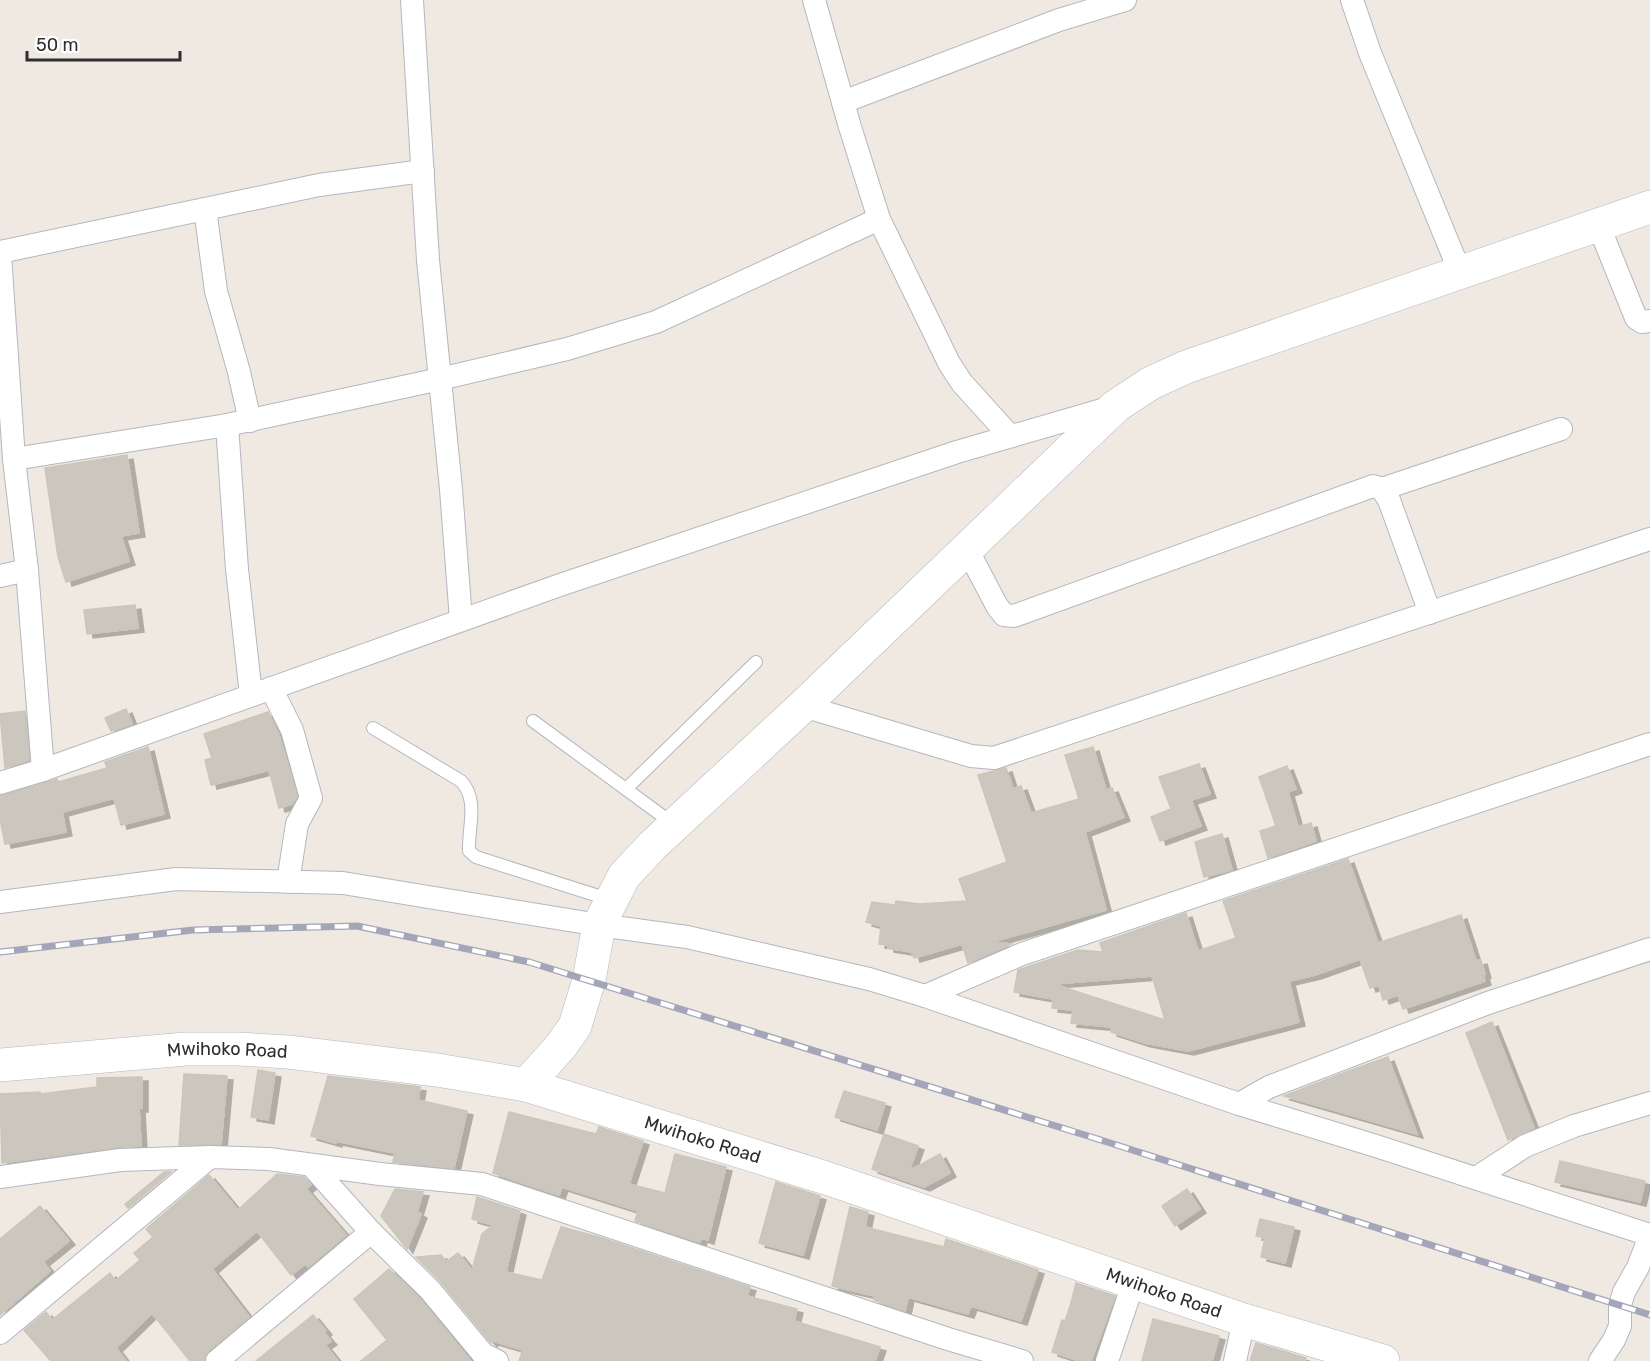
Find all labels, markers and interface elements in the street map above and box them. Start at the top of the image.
scale bar [27,24,180,62]
text: 50 m [36,34,79,56]
street label: Mwihoko Road [166,1038,288,1063]
street label: Mwihoko Road [642,1111,764,1168]
street label: Mwihoko Road [1103,1263,1225,1323]

